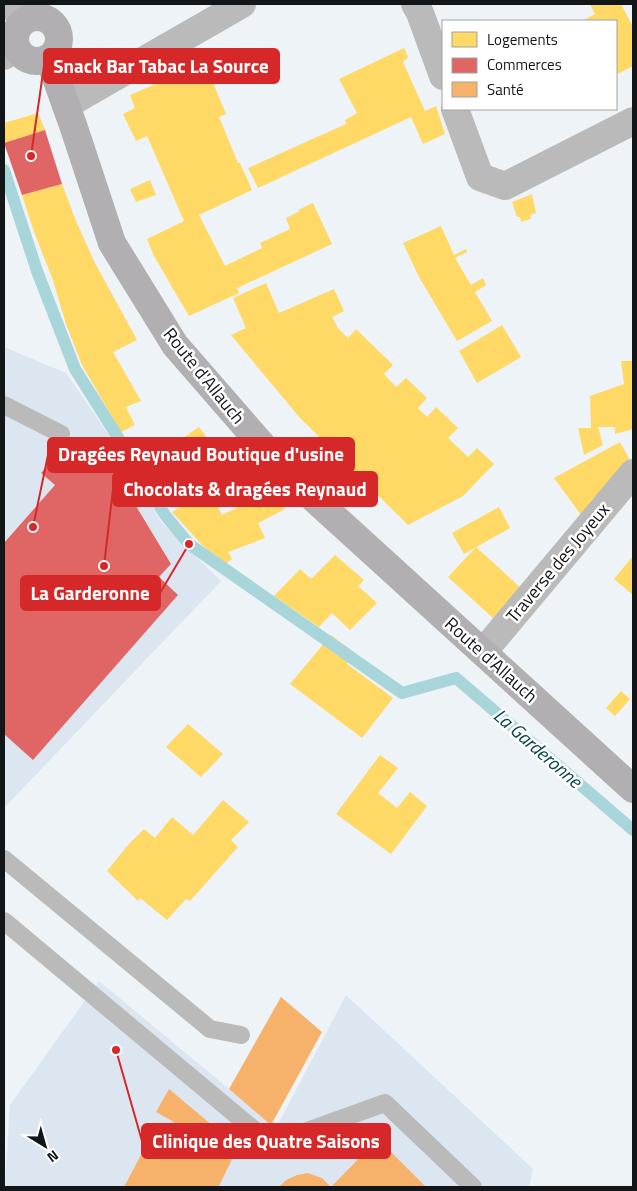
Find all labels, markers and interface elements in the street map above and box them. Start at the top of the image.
legend [442,20,617,110]
text: Logements [487,28,558,51]
callout: Snack Bar Tabac La Source [44,49,279,83]
text: Snack Bar Tabac La Source [53,51,269,80]
text: Commerces [487,53,562,76]
text: Santé [487,78,524,101]
street label: Route d'Allauch [157,322,252,430]
callout: Dragées Reynaud Boutique d'usine [48,438,354,472]
text: Dragées Reynaud Boutique d'usine [58,439,344,468]
callout: Chocolats & dragées Reynaud [113,472,377,506]
text: Chocolats & dragées Reynaud [123,474,367,503]
street label: Traverse des Joyeux [499,497,616,628]
callout: La Garderonne [21,576,160,610]
text: La Garderonne [30,578,150,607]
street label: Route d'Allauch [439,610,544,709]
water label: La Garderonne [488,701,590,795]
north arrow [20,1121,70,1171]
callout: Clinique des Quatre Saisons [142,1124,390,1158]
text: Clinique des Quatre Saisons [152,1126,380,1155]
text: N [43,1145,63,1168]

